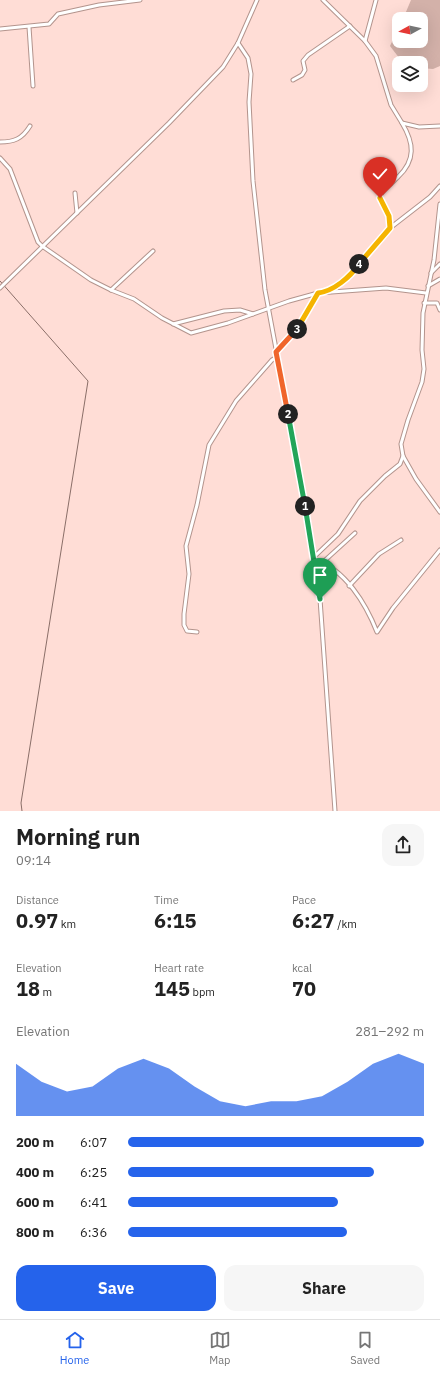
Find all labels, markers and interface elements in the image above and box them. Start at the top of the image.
north arrow [392,12,428,48]
map controls [392,12,428,92]
button: layers [392,56,428,92]
pin [363,157,397,198]
icon: check [369,163,391,185]
pin: 4 [349,254,369,274]
text: 4 [356,257,362,271]
pin: 3 [287,319,307,339]
text: 3 [294,322,300,336]
pin: 2 [278,404,298,424]
text: 2 [285,407,291,421]
pin: 1 [295,496,315,516]
text: 1 [302,499,308,513]
pin [303,558,337,599]
icon: arrive [309,564,331,586]
text: Morning run [16,822,140,851]
button: share [382,824,424,866]
text: 09:14 [16,852,51,869]
text: Distance [16,893,59,907]
text: Time [154,893,179,907]
text: Pace [292,893,316,907]
text: 0.97 [16,907,58,934]
text: 6:15 [154,907,197,934]
text: 6:27 [292,907,335,934]
text: km [58,917,76,931]
text: /km [335,917,357,931]
text: Elevation [16,961,62,975]
text: Heart rate [154,961,204,975]
text: kcal [292,961,312,975]
text: 18 [16,975,40,1002]
text: 145 [154,975,190,1002]
text: 70 [292,975,316,1002]
text: m [40,985,52,999]
text: bpm [190,985,215,999]
text: Elevation [16,1023,70,1040]
text: 281–292 m [355,1023,424,1040]
text: 200 m [16,1134,54,1151]
text: 6:07 [80,1134,107,1151]
text: 400 m [16,1164,54,1181]
text: 6:25 [80,1164,107,1181]
text: 600 m [16,1194,54,1211]
text: 6:41 [80,1194,107,1211]
text: 800 m [16,1224,54,1241]
text: 6:36 [80,1224,107,1241]
button: Save [16,1265,216,1311]
button: Share [224,1265,424,1311]
tab: Home [60,1329,89,1367]
tab: Map [209,1329,231,1367]
tab: Saved [350,1329,380,1367]

